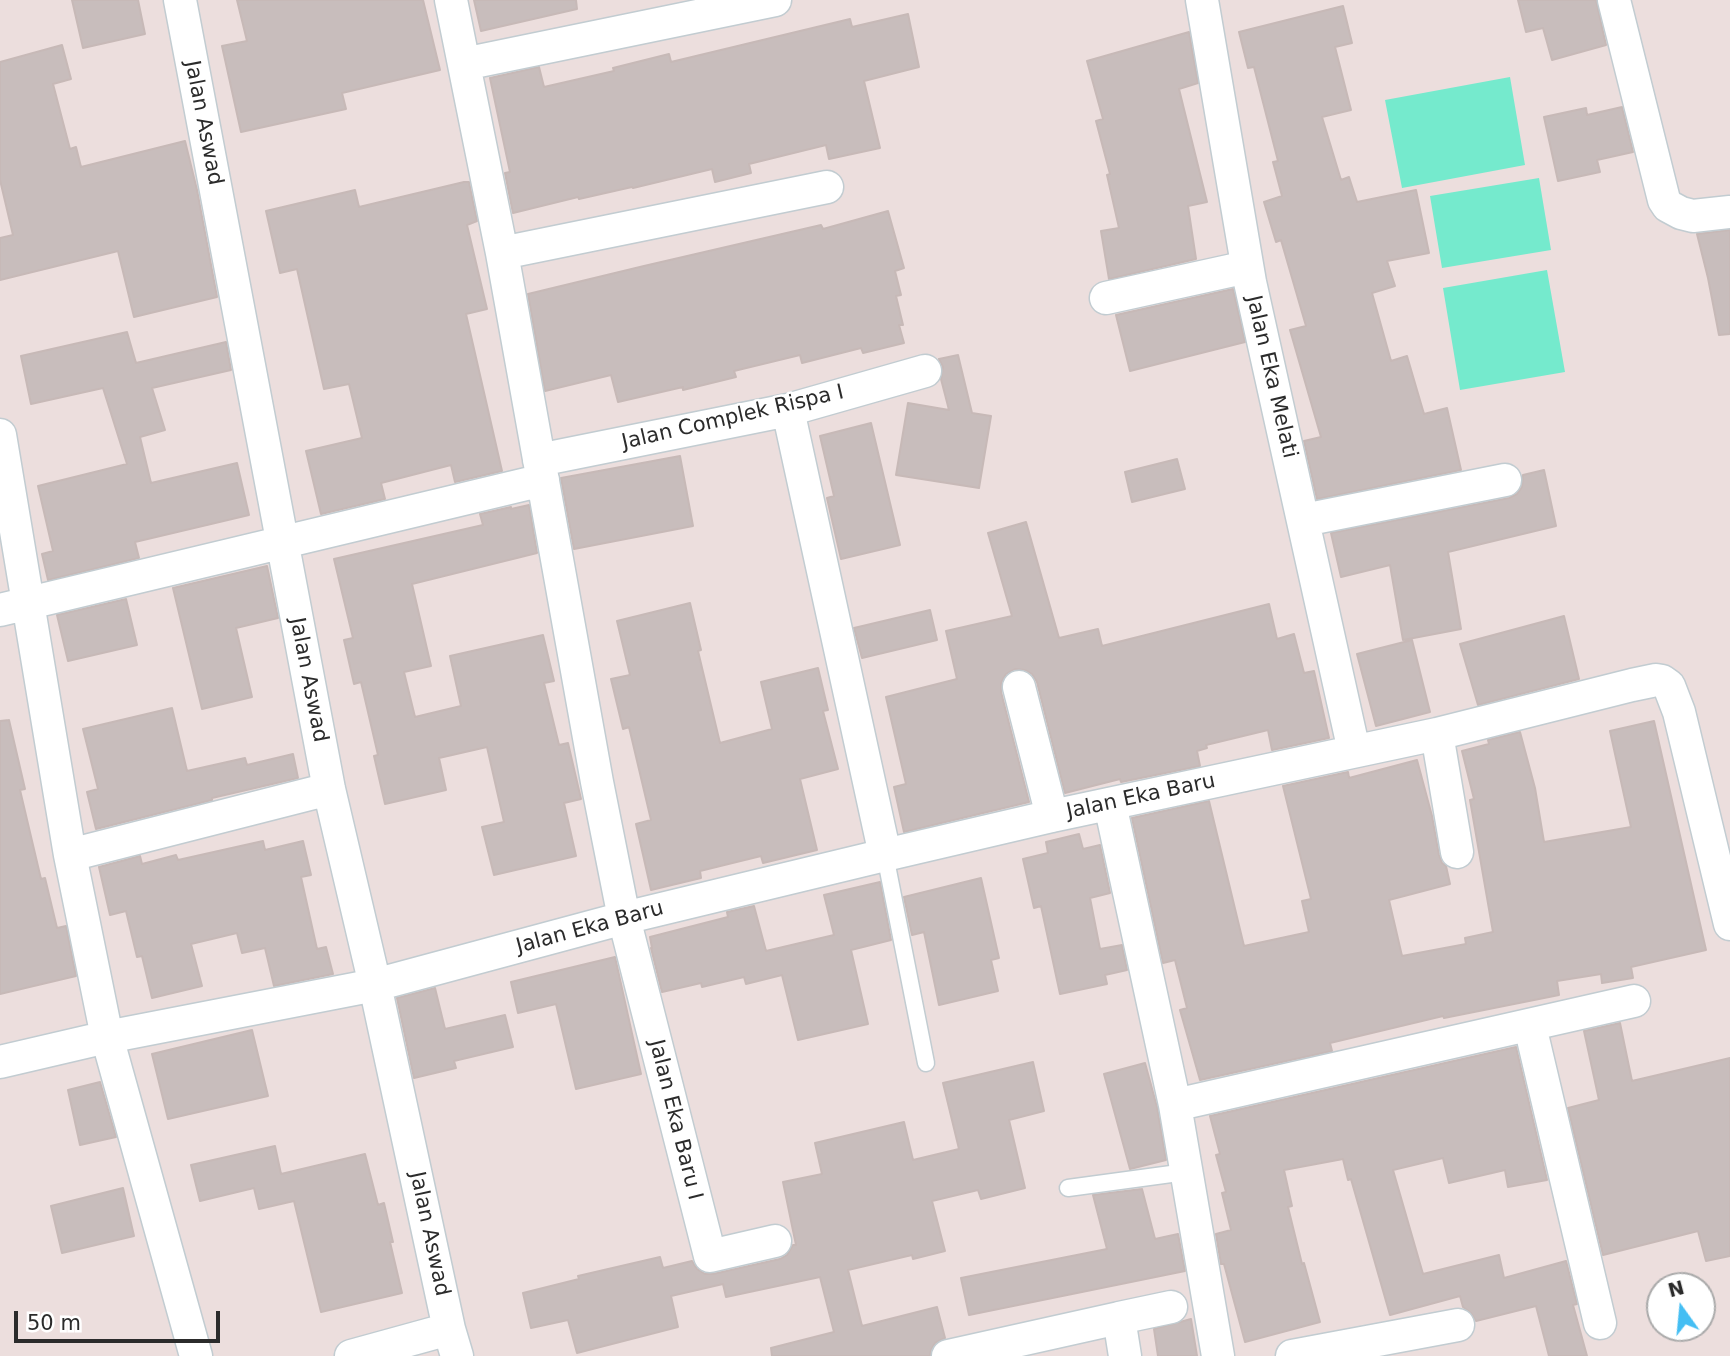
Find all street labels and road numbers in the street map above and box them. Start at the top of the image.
street label: Jalan Aswad [179,59,227,187]
street label: Jalan Eka Melati [1240,293,1302,461]
street label: Jalan Complek Rispa I [620,380,846,456]
street label: Jalan Aswad [284,616,332,744]
street label: Jalan Eka Baru [1064,769,1218,825]
street label: Jalan Eka Baru [514,896,666,960]
street label: Jalan Eka Baru I [643,1037,707,1203]
street label: Jalan Aswad [404,1170,454,1298]

